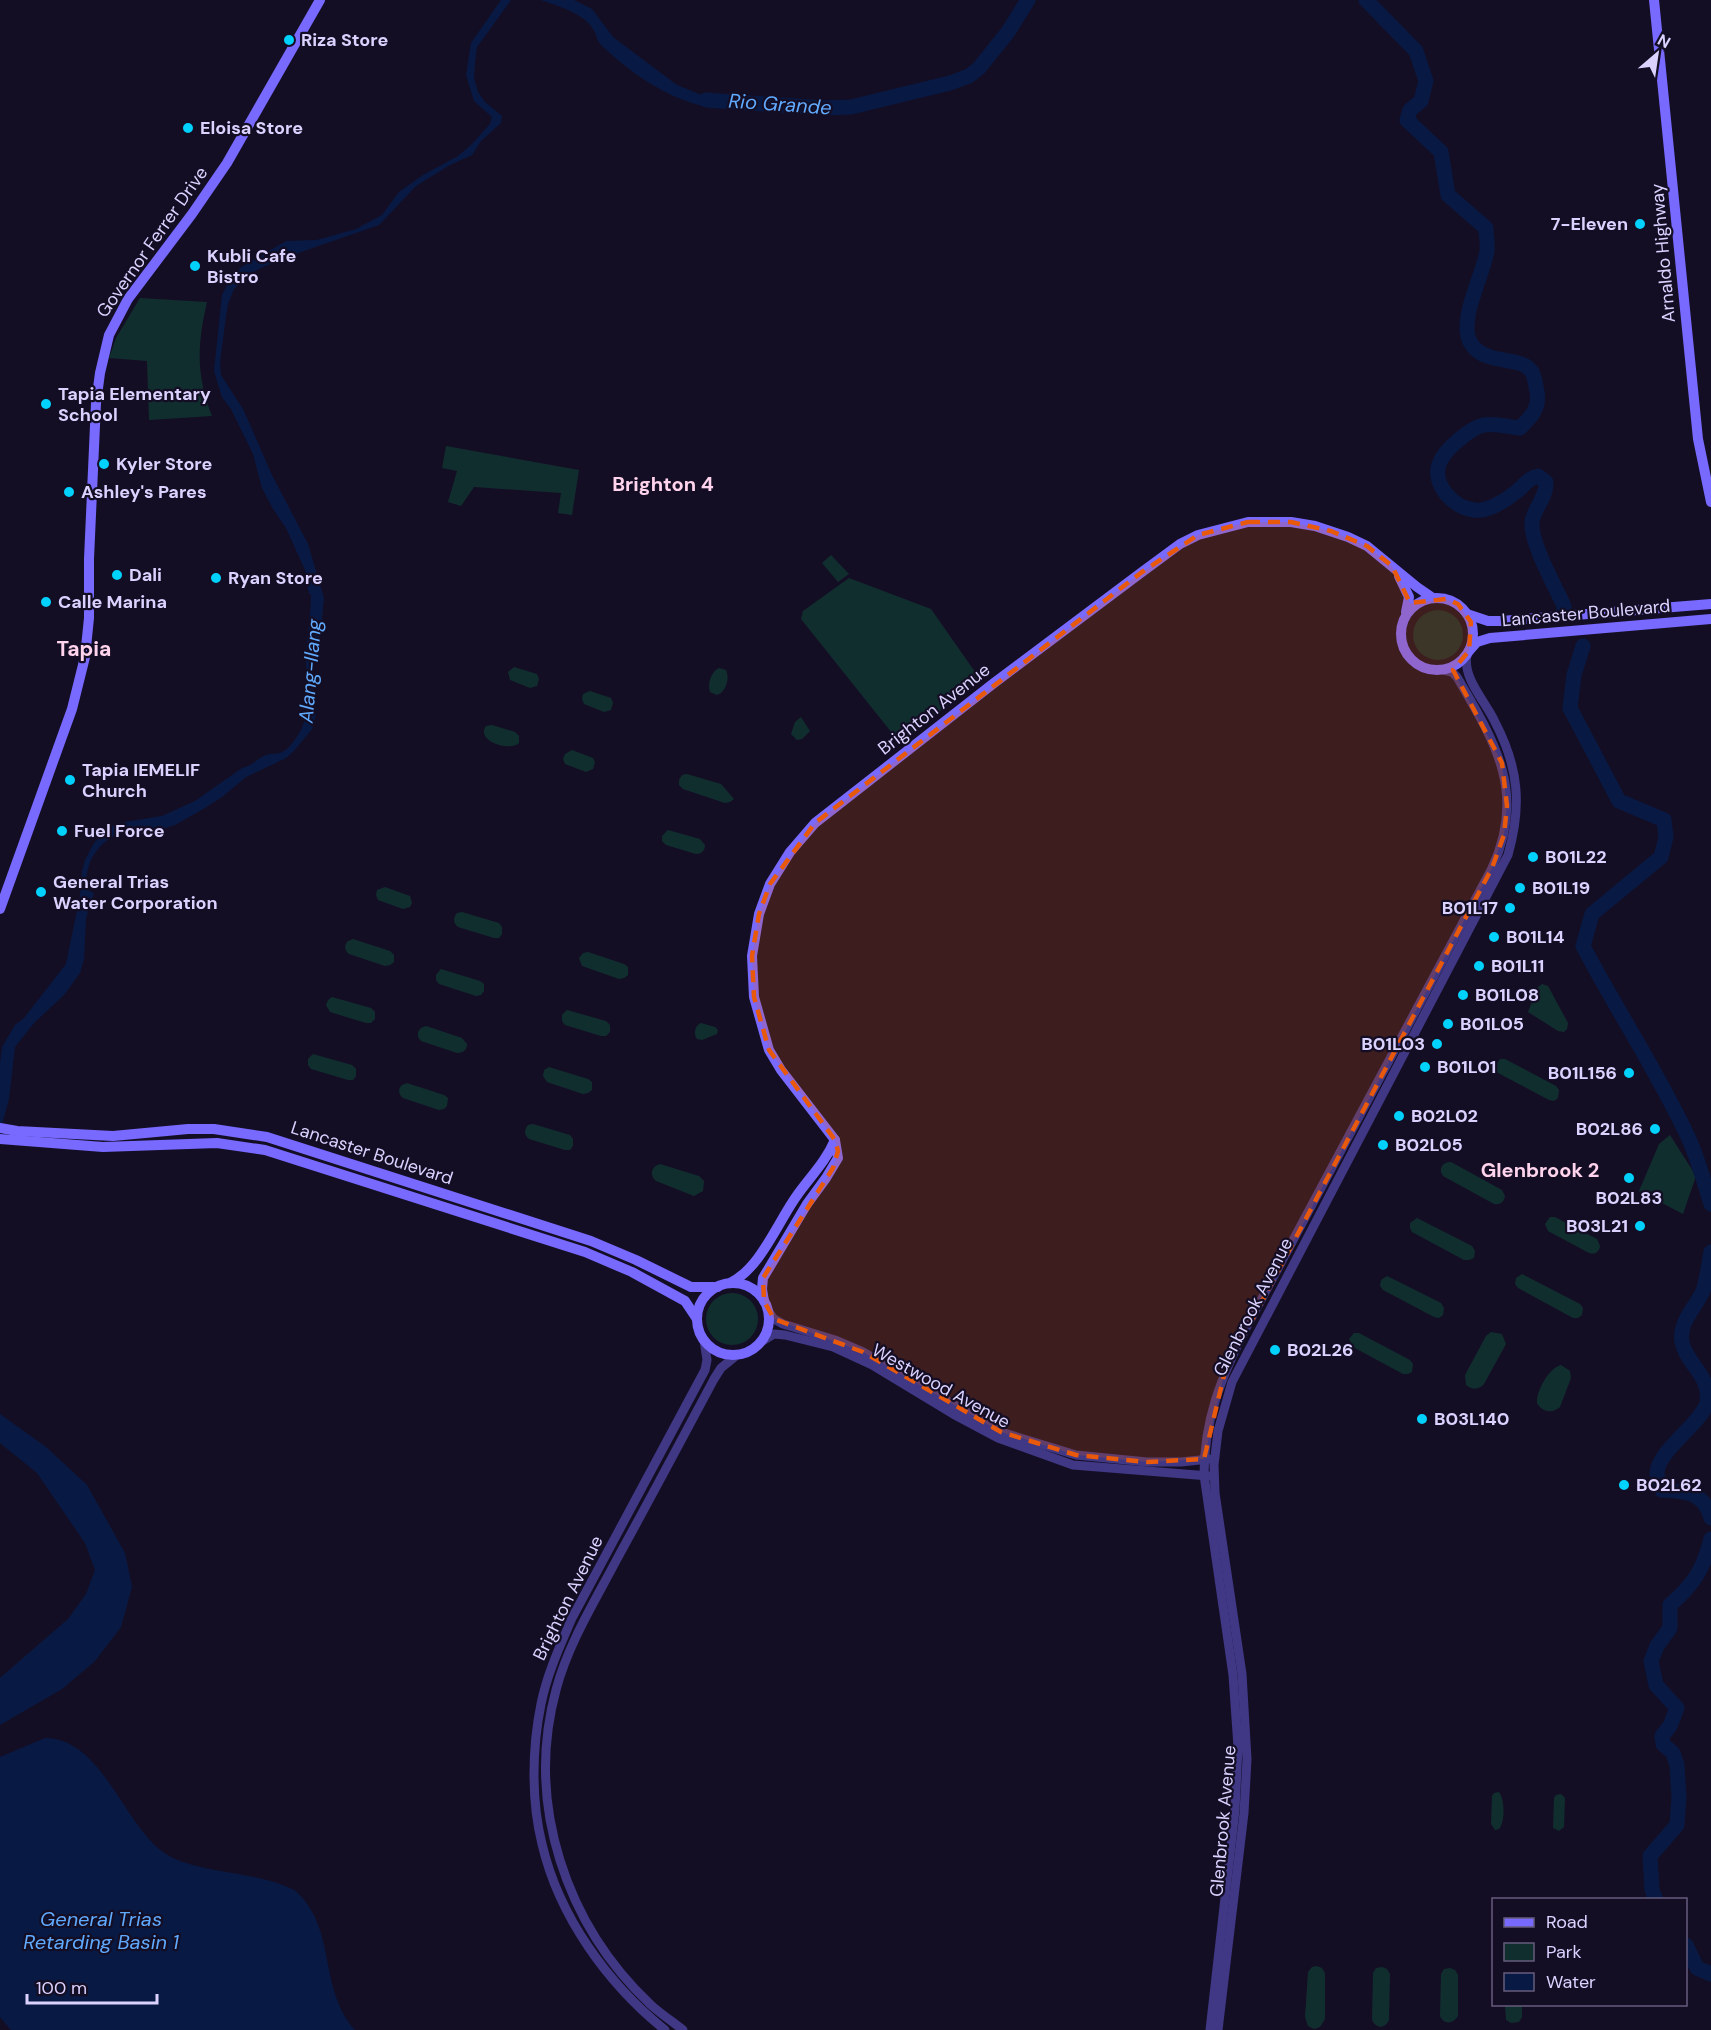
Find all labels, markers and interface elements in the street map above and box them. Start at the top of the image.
north arrow [1627,24,1687,84]
place label: Riza Store [301,28,389,52]
text: N [1654,29,1674,53]
marker: Riza Store [282,33,296,47]
water label: Rio Grande [728,87,832,121]
place label: Eloisa Store [200,116,303,140]
marker: Eloisa Store [181,121,195,135]
street label: Governor Ferrer Drive [91,162,213,322]
street label: Arnaldo Highway [1645,183,1681,323]
place label: 7-Eleven [1551,212,1628,236]
marker: 7-Eleven [1633,217,1647,231]
place label: Kubli Cafe Bistro [207,244,297,289]
marker: Kubli Cafe Bistro [188,259,202,273]
place label: Tapia Elementary School [58,382,211,427]
marker: Tapia Elementary School [39,397,53,411]
place label: Kyler Store [116,452,213,476]
marker: Kyler Store [97,457,111,471]
district label: Brighton 4 [612,471,714,497]
place label: Ashley's Pares [81,480,207,504]
marker: Ashley's Pares [62,485,76,499]
place label: Dali [129,563,162,587]
place label: Ryan Store [228,566,323,590]
marker: Dali [110,568,124,582]
marker: Ryan Store [209,571,223,585]
place label: Calle Marina [58,590,167,614]
street label: Lancaster Boulevard [1501,594,1671,632]
marker: Calle Marina [39,595,53,609]
water label: Alang-Ilang [292,617,328,725]
district label: Tapia [57,635,111,663]
street label: Brighton Avenue [873,658,995,760]
place label: Tapia IEMELIF Church [82,758,200,803]
marker: Tapia IEMELIF Church [63,773,77,787]
place label: Fuel Force [74,819,165,843]
marker: Fuel Force [55,824,69,838]
place label: B01L22 [1545,845,1607,869]
marker: B01L22 [1526,850,1540,864]
place label: General Trias Water Corporation [53,870,218,915]
place label: B01L19 [1532,876,1590,900]
marker: B01L19 [1513,881,1527,895]
marker: General Trias Water Corporation [34,885,48,899]
place label: B01L17 [1442,896,1498,920]
marker: B01L17 [1503,901,1517,915]
place label: B01L14 [1506,925,1565,949]
marker: B01L14 [1487,930,1501,944]
place label: B01L11 [1491,954,1544,978]
marker: B01L11 [1472,959,1486,973]
place label: B01L08 [1475,983,1539,1007]
marker: B01L08 [1456,988,1470,1002]
place label: B01L05 [1460,1012,1524,1036]
marker: B01L05 [1441,1017,1455,1031]
place label: B01L03 [1361,1032,1425,1056]
marker: B01L03 [1430,1037,1444,1051]
place label: B01L01 [1437,1055,1496,1079]
marker: B01L01 [1418,1060,1432,1074]
place label: B01L156 [1548,1061,1617,1085]
marker: B01L156 [1622,1066,1636,1080]
place label: B02L02 [1411,1104,1478,1128]
marker: B02L02 [1392,1109,1406,1123]
street label: Lancaster Boulevard [288,1115,456,1191]
place label: B02L86 [1576,1117,1643,1141]
marker: B02L86 [1648,1122,1662,1136]
place label: B02L05 [1395,1133,1463,1157]
marker: B02L05 [1376,1138,1390,1152]
district label: Glenbrook 2 [1481,1157,1599,1183]
marker: B02L83 [1622,1171,1636,1185]
place label: B02L83 [1596,1186,1662,1210]
place label: B03L21 [1566,1214,1628,1238]
marker: B03L21 [1633,1219,1647,1233]
street label: Glenbrook Avenue [1208,1234,1298,1380]
street label: Westwood Avenue [868,1338,1014,1434]
place label: B02L26 [1287,1338,1353,1362]
marker: B02L26 [1268,1343,1282,1357]
place label: B03L140 [1434,1407,1509,1431]
marker: B03L140 [1415,1412,1429,1426]
place label: B02L62 [1636,1473,1702,1497]
marker: B02L62 [1617,1478,1631,1492]
street label: Brighton Avenue [527,1532,609,1664]
street label: Glenbrook Avenue [1204,1744,1242,1898]
legend [1492,1898,1687,2006]
water label: General Trias Retarding Basin 1 [23,1906,180,1955]
text: Road [1546,1910,1588,1934]
text: Park [1546,1940,1582,1964]
scale bar [27,1967,158,2005]
text: Water [1546,1970,1596,1994]
text: 100 m [36,1976,87,2000]

